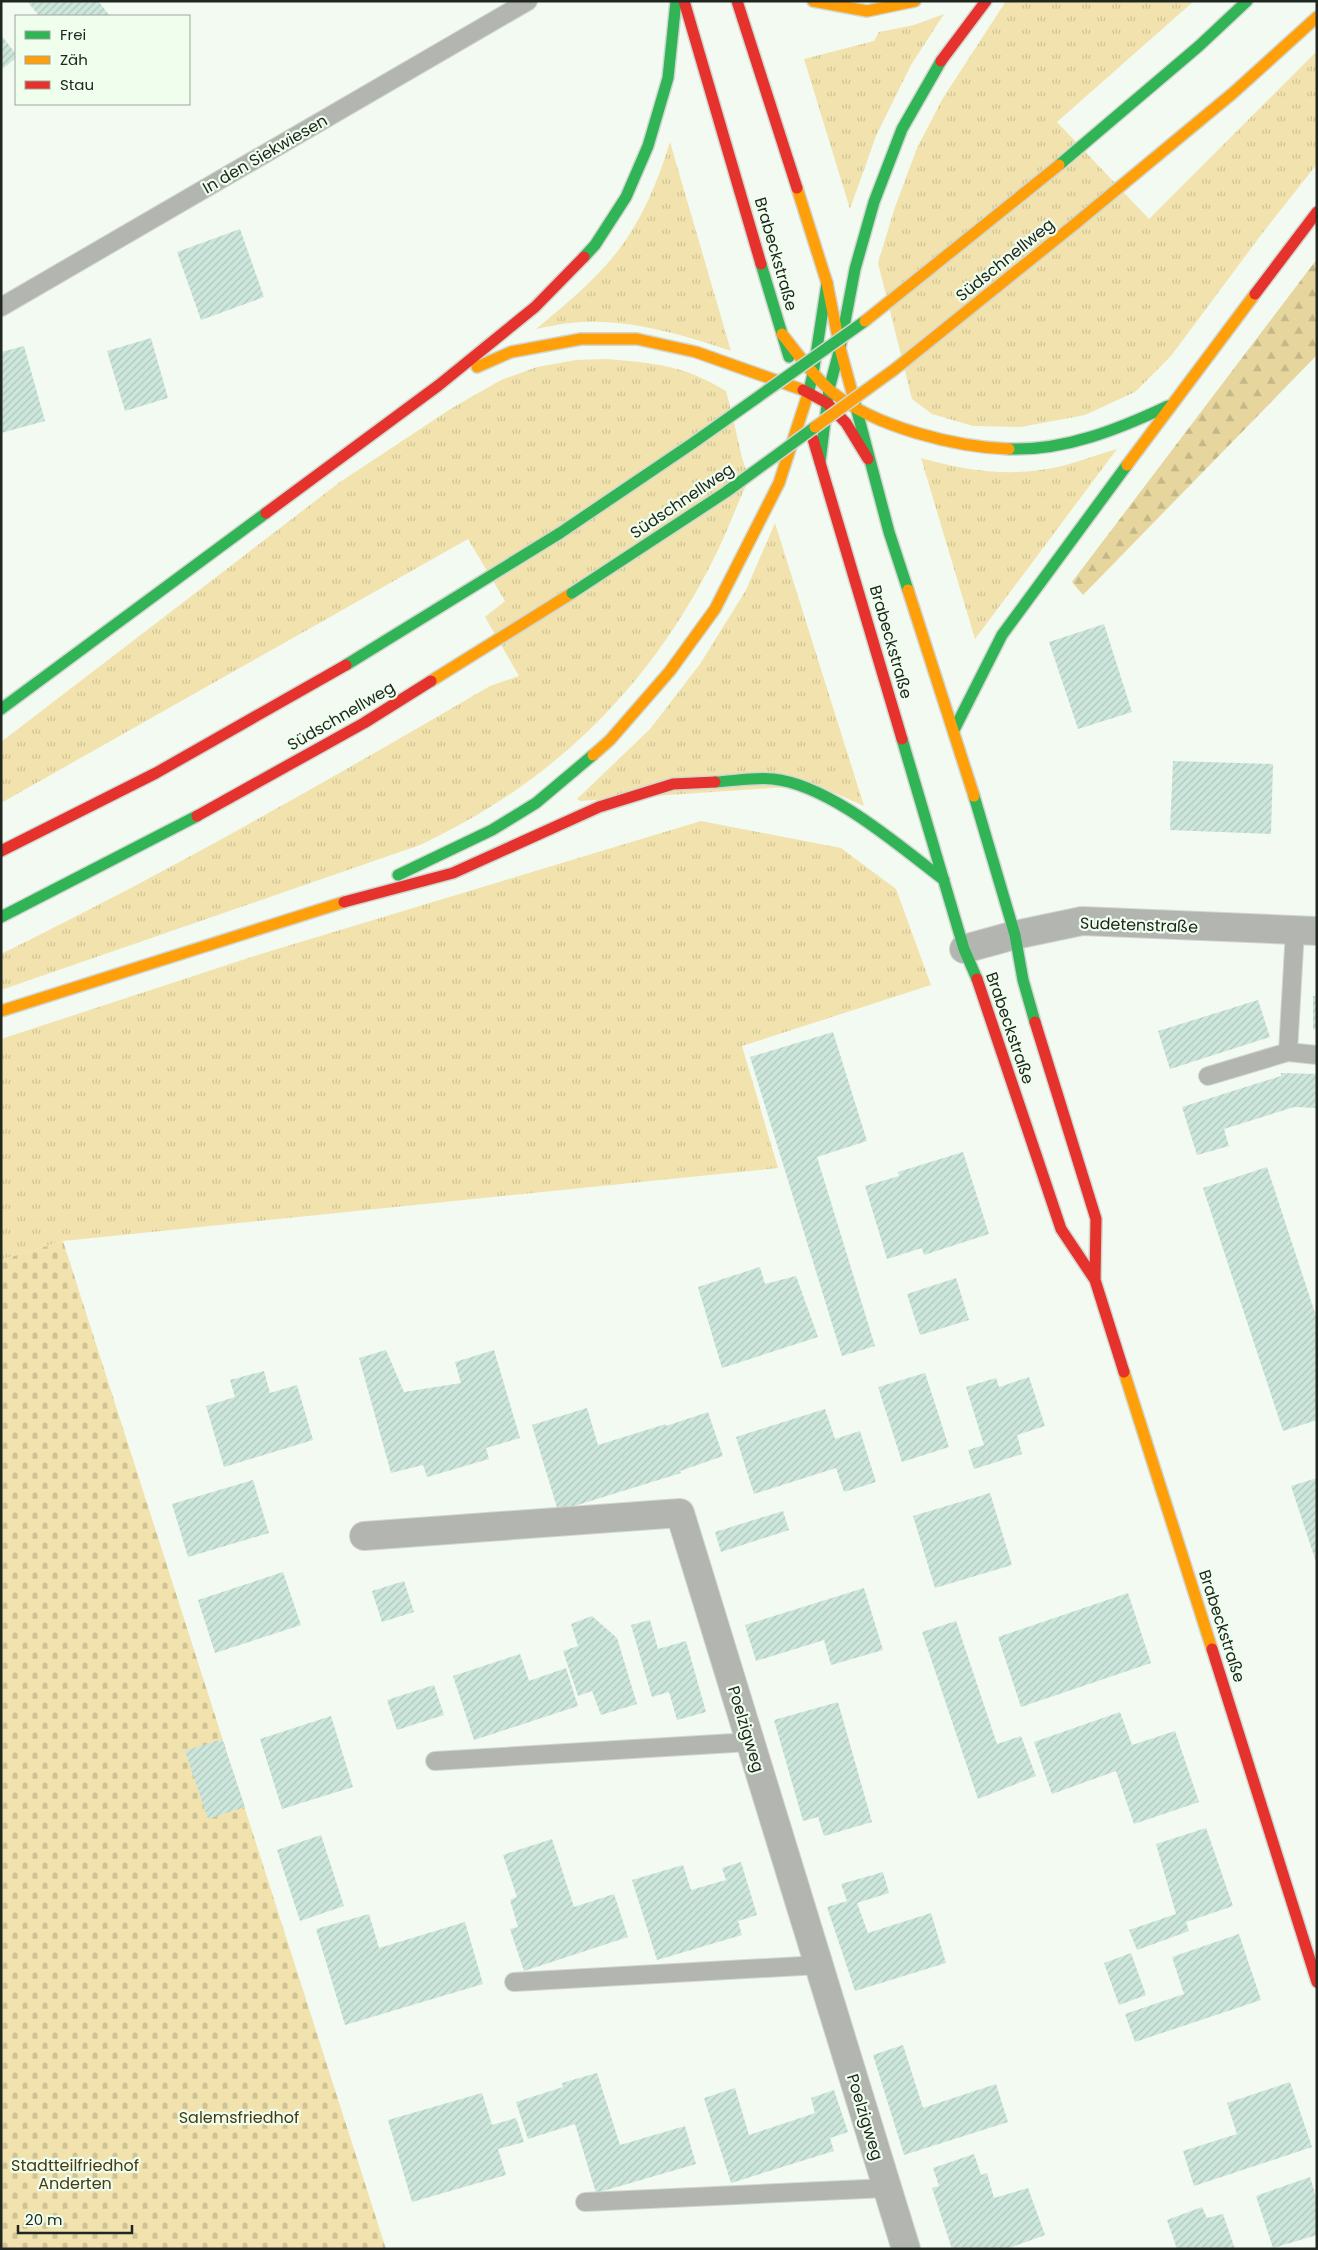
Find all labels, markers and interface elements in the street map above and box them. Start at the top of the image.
legend [15,15,190,105]
text: Frei [60,24,86,45]
text: Zäh [60,49,88,70]
text: Stau [60,74,94,95]
street label: In den Siekwiesen [198,109,332,199]
street label: Brabeckstraße [749,195,803,314]
street label: Südschnellweg [951,213,1059,307]
street label: Südschnellweg [626,458,738,544]
street label: Brabeckstraße [864,583,918,702]
street label: Südschnellweg [283,676,399,756]
street label: Sudetenstraße [1080,911,1199,939]
street label: Brabeckstraße [980,969,1040,1087]
street label: Brabeckstraße [1193,1567,1251,1685]
street label: Poelzigweg [722,1683,770,1775]
street label: Poelzigweg [841,2071,889,2163]
park label: Salemsfriedhof [179,2106,299,2129]
park label: Stadtteilfriedhof Anderten [11,2154,139,2195]
scale bar [18,2202,131,2234]
text: 20 m [25,2209,63,2230]

